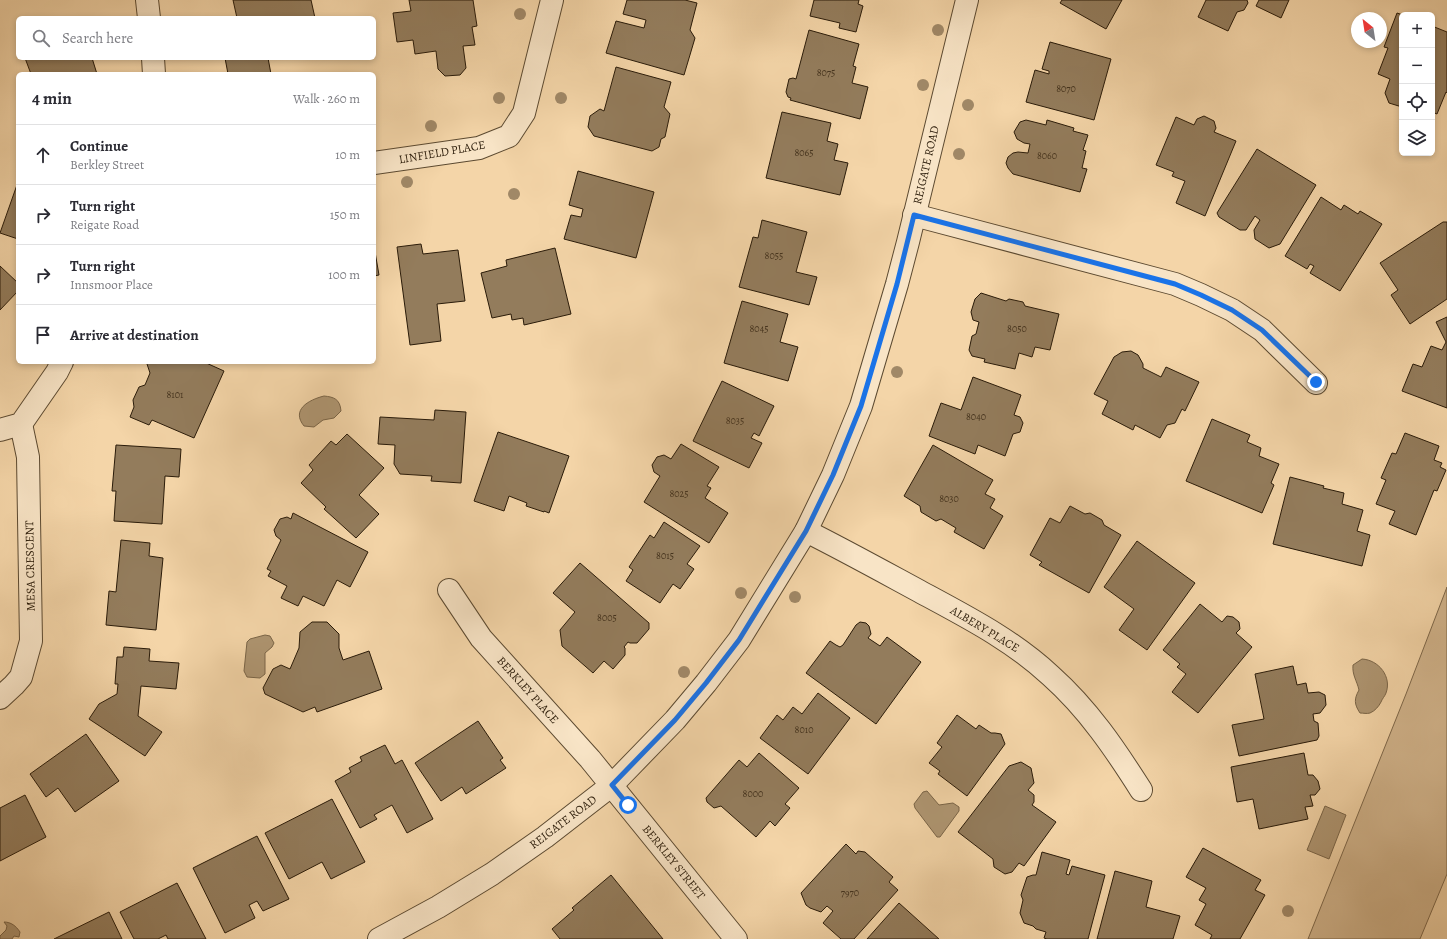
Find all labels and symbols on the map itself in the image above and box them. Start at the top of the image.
north arrow [1351,12,1387,48]
house number: 8075 [817,66,835,79]
house number: 8070 [1056,82,1076,95]
street label: REIGATE ROAD [909,124,943,206]
street label: LINFIELD PLACE [398,137,486,167]
house number: 8065 [794,146,814,159]
house number: 8060 [1037,149,1057,162]
house number: 8055 [765,249,783,262]
house number: 8045 [749,322,769,335]
house number: 8050 [1007,322,1027,335]
route end [1307,373,1325,391]
house number: 8101 [166,388,184,401]
house number: 8040 [966,410,986,423]
house number: 8035 [726,414,744,427]
house number: 8025 [669,487,689,500]
house number: 8030 [939,492,959,505]
street label: MESA CRESCENT [21,520,39,612]
house number: 8015 [656,549,674,562]
street label: ALBERY PLACE [947,602,1022,656]
house number: 8005 [597,611,617,624]
street label: BERKLEY PLACE [494,653,562,727]
house number: 8010 [795,723,813,736]
house number: 8000 [743,787,763,800]
street label: REIGATE ROAD [526,791,600,853]
route start [619,796,637,814]
street label: BERKLEY STREET [639,821,709,903]
house number: 7970 [841,886,859,899]

